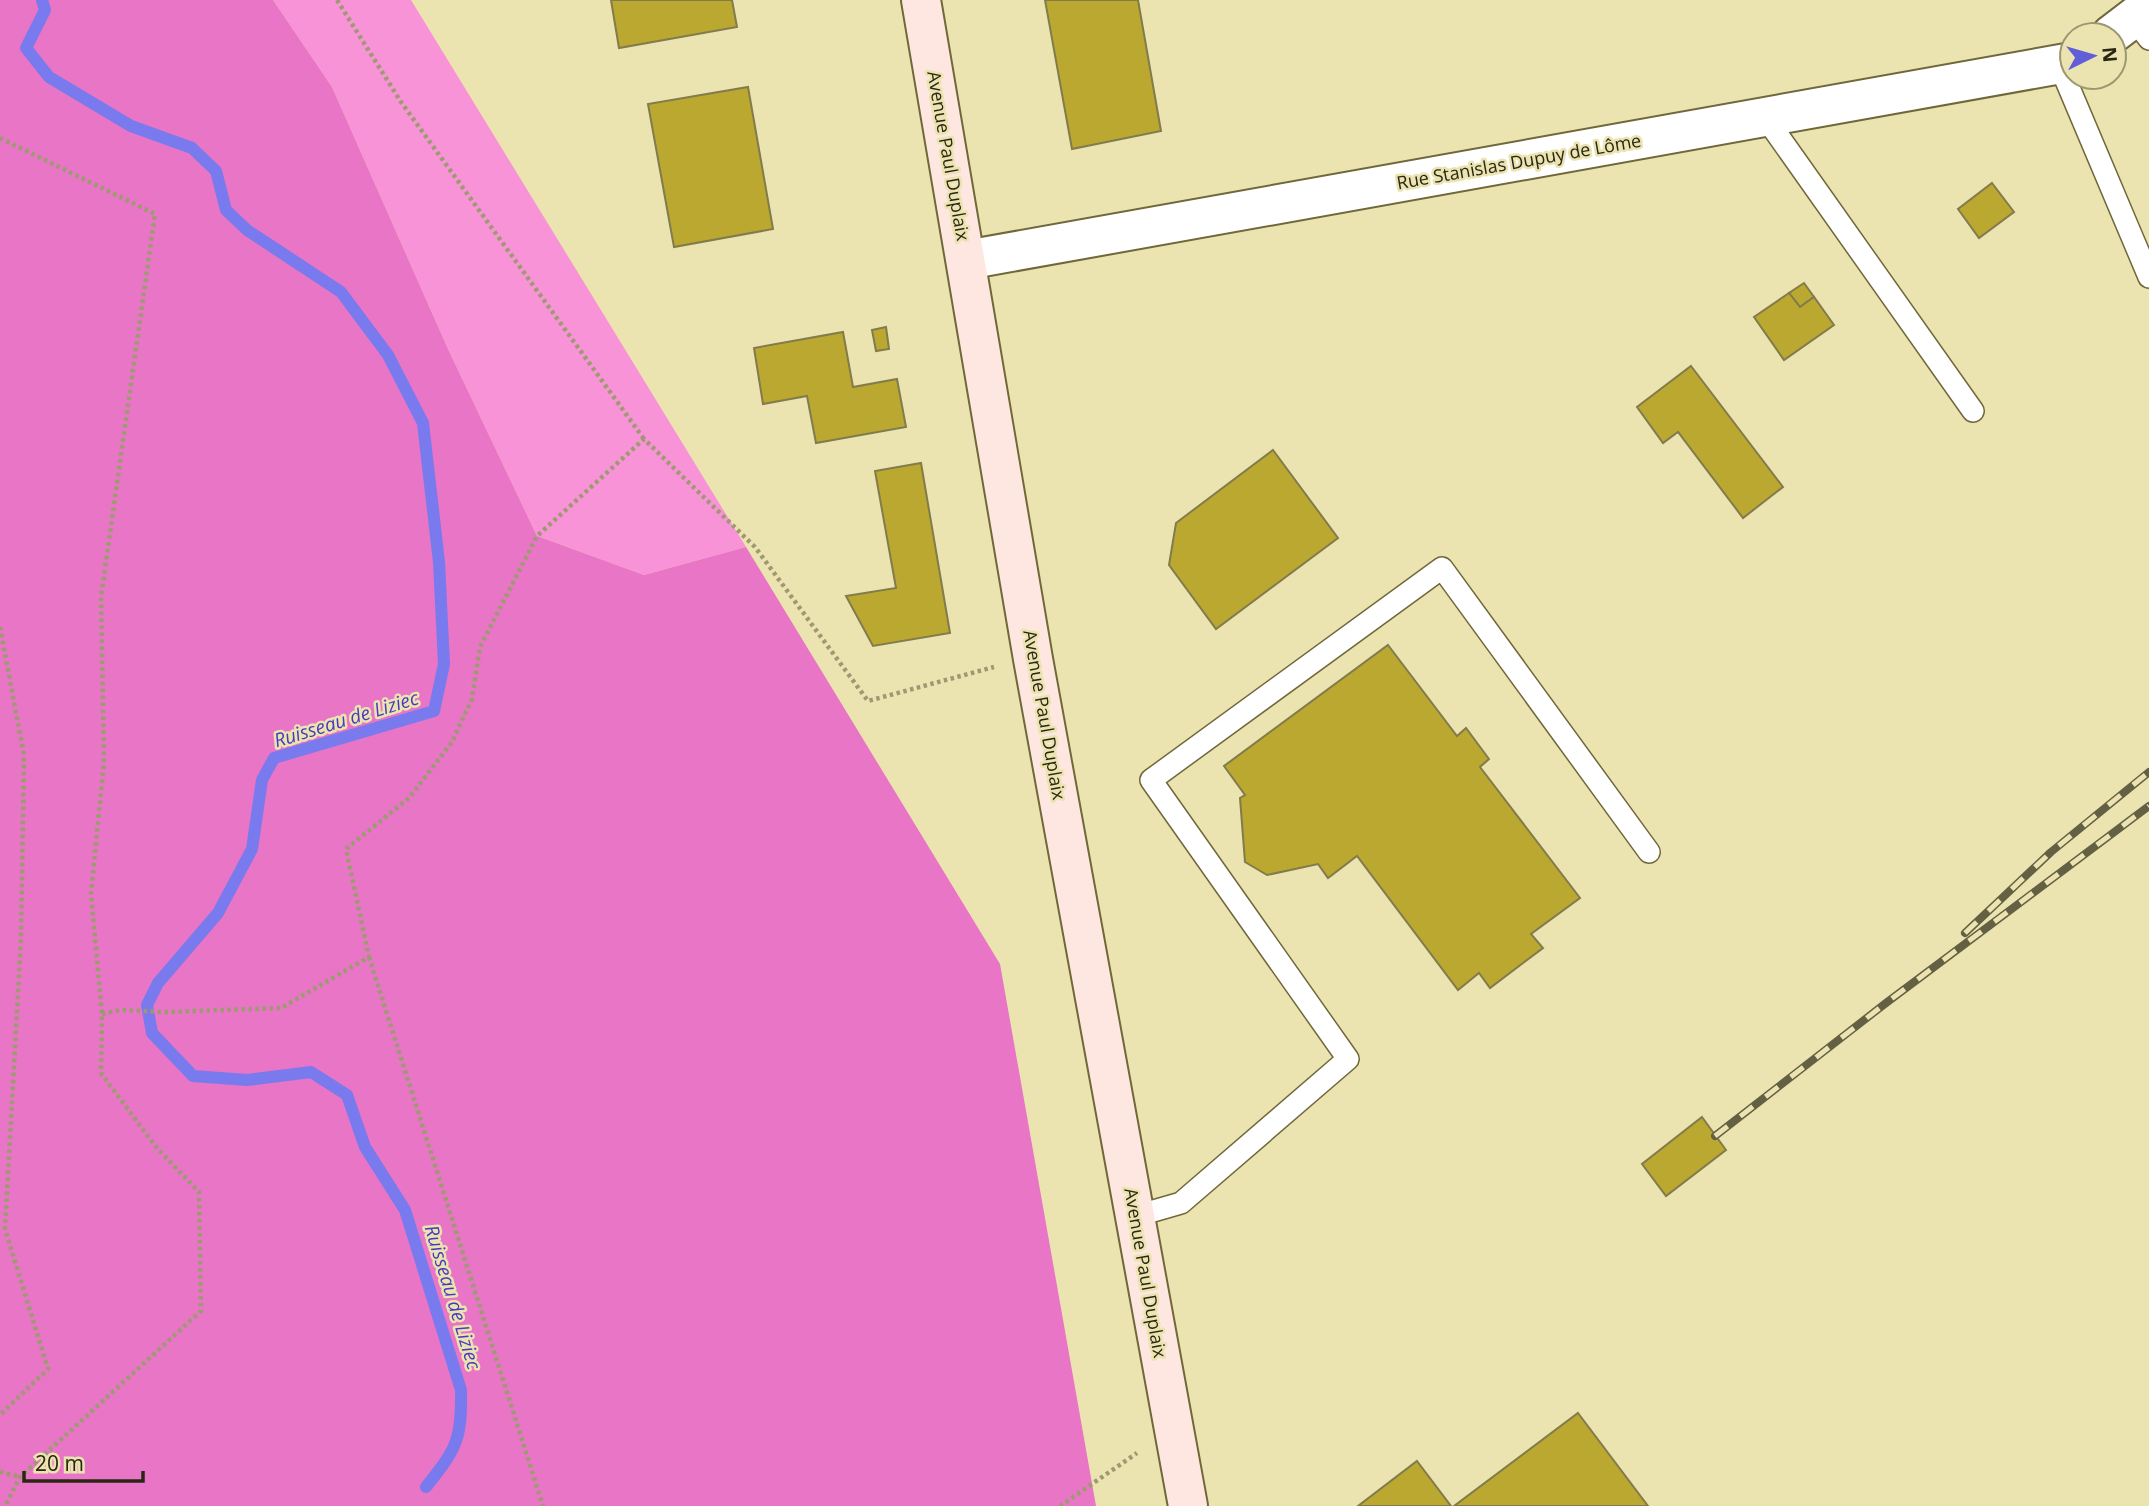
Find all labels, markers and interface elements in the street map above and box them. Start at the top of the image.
north arrow [2058,21,2128,91]
text: N [2096,46,2124,63]
street label: Avenue Paul Duplaix [922,69,976,243]
street label: Rue Stanislas Dupuy de Lôme [1395,128,1643,194]
street label: Avenue Paul Duplaix [1018,628,1072,802]
water label: Ruisseau de Liziec [271,685,422,753]
street label: Avenue Paul Duplaix [1119,1186,1173,1360]
water label: Ruisseau de Liziec [419,1222,487,1373]
scale bar [24,1440,144,1484]
text: 20 m [35,1449,84,1477]

